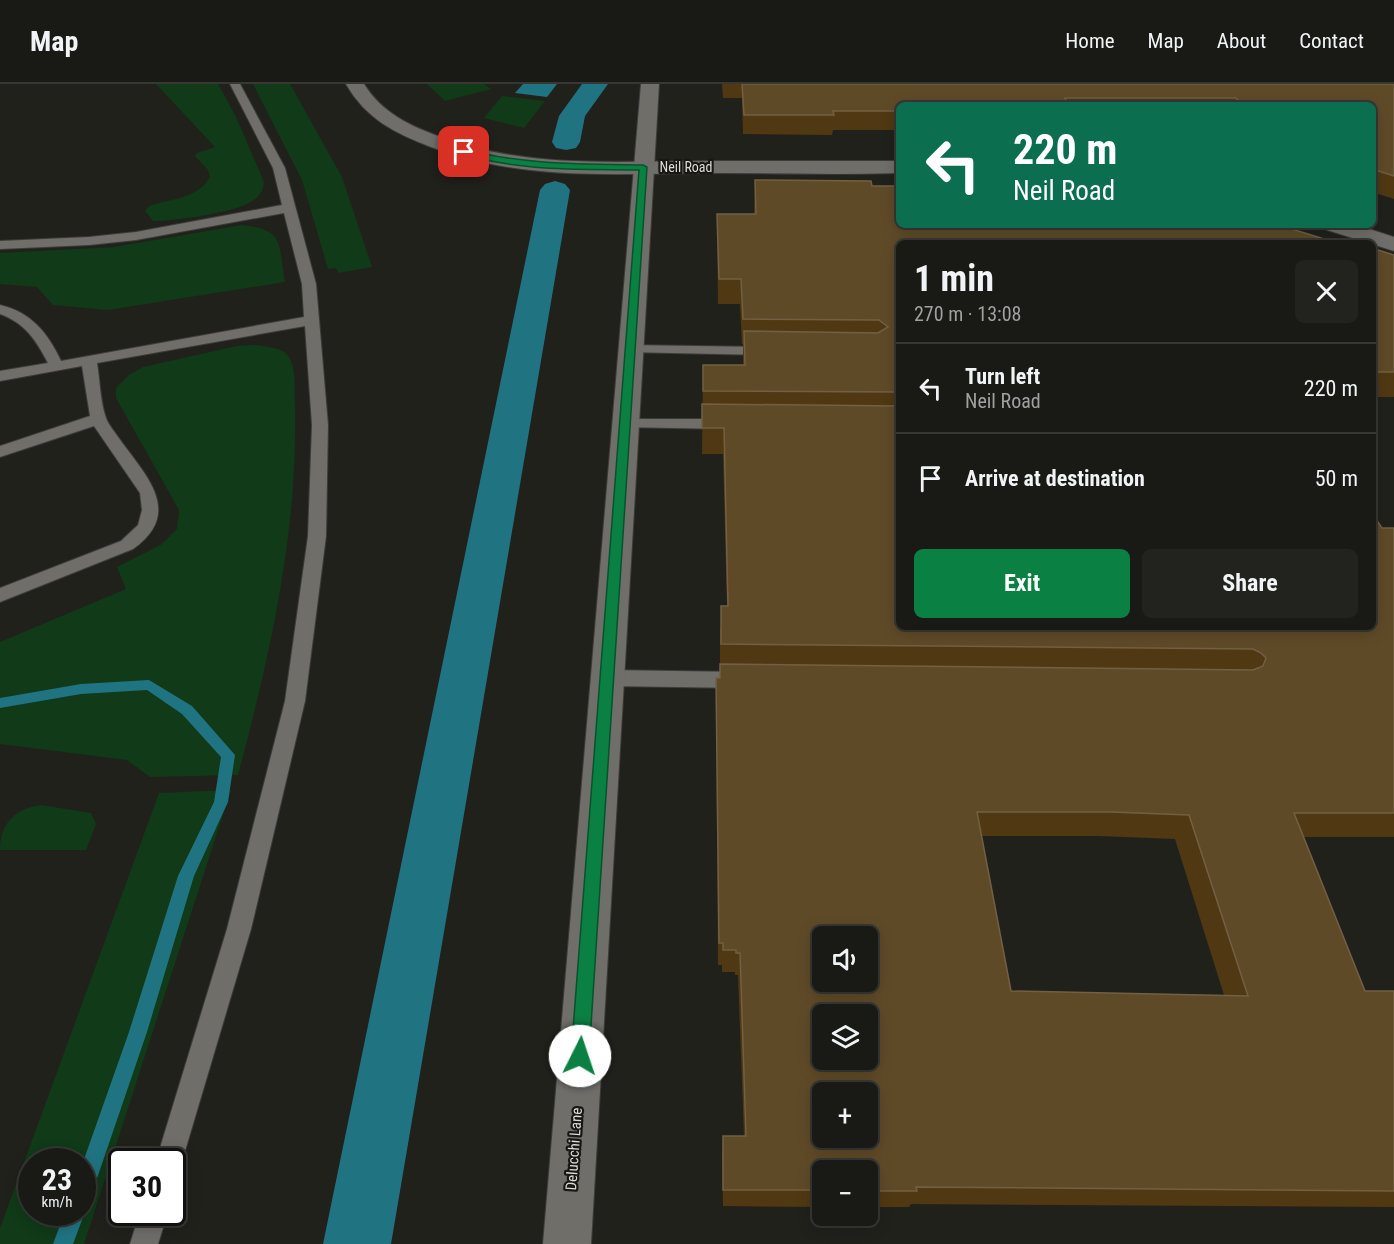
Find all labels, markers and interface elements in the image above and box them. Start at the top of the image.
text: Map [30,25,78,58]
text: Home [1065,29,1115,53]
text: Map [1148,29,1184,53]
text: About [1217,29,1266,53]
text: Contact [1299,29,1364,53]
text: 220 m [1013,125,1118,174]
pin [438,126,489,177]
icon: left [914,126,992,204]
icon: arrive [447,135,480,168]
street label: Neil Road [660,159,713,175]
text: Neil Road [1013,175,1115,207]
text: 1 min [914,258,994,300]
button: close [1295,260,1358,323]
text: 270 m · 13:08 [914,302,1021,326]
text: Turn left [965,364,1040,389]
icon: left [914,372,947,405]
text: 220 m [1304,376,1358,401]
text: Neil Road [965,389,1041,413]
icon: arrive [914,462,947,495]
text: Arrive at destination [965,466,1145,491]
text: 50 m [1315,466,1358,491]
button: Exit [914,549,1130,618]
button: Share [1142,549,1358,618]
map controls [812,926,878,1226]
button: sound [812,926,878,992]
button: layers [812,1004,878,1070]
position arrow [548,1024,612,1088]
button: + [812,1082,878,1148]
street label: Delucchi Lane [562,1107,586,1191]
speed limit sign: 30 [108,1148,186,1226]
button: − [812,1160,878,1226]
text: 23 [42,1162,72,1197]
text: km/h [42,1193,72,1211]

